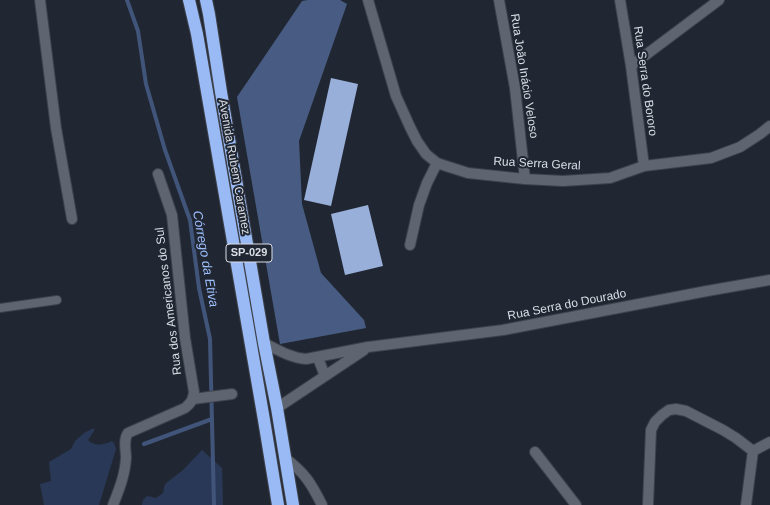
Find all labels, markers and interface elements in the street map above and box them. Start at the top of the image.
street label: Rua João Inácio Veloso [507,13,541,139]
street label: Rua Serra do Bororo [630,25,660,137]
street label: Avenida Rubem Caramez [215,98,253,236]
street label: Rua Serra Geral [493,155,581,173]
water label: Córrego da Etiva [189,210,221,308]
street label: Rua dos Americanos do Sul [153,226,185,376]
road number: SP-029 [226,244,272,262]
street label: Rua Serra do Dourado [506,286,628,324]

